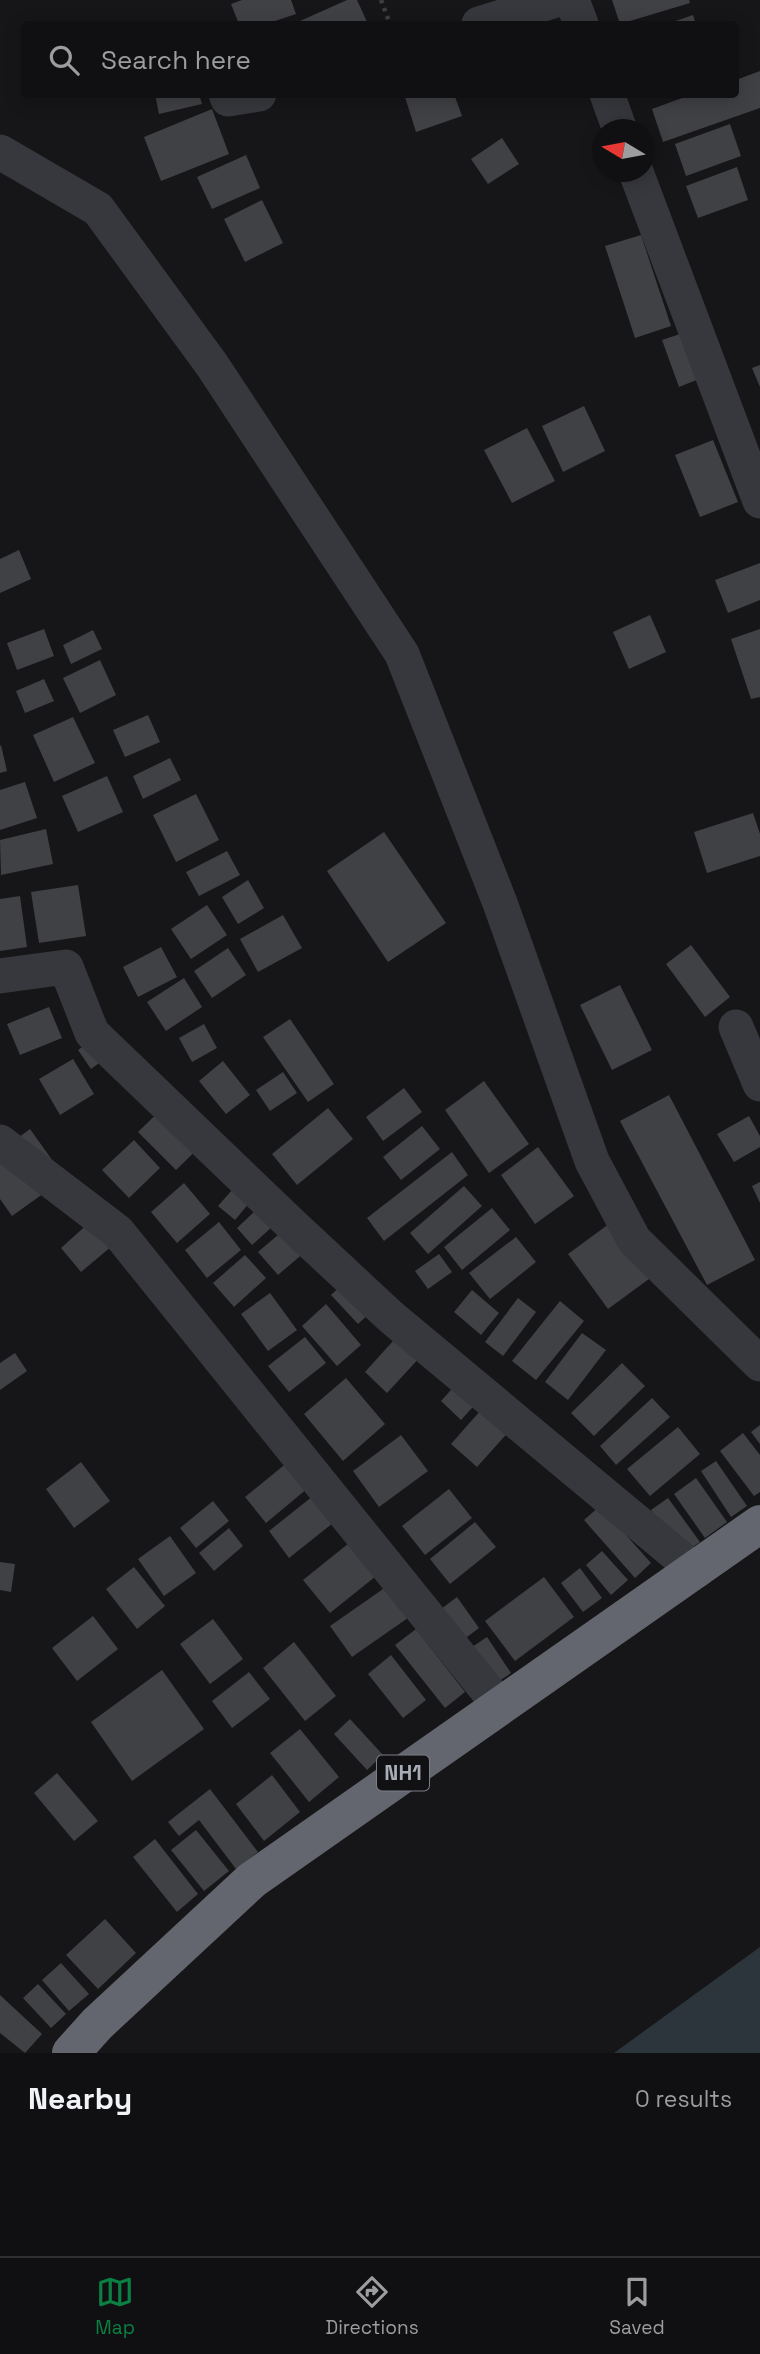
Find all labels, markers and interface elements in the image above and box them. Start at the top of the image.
search box [21,21,739,98]
icon: search [45,41,83,79]
text: Search here [101,43,251,77]
north arrow [592,119,655,182]
road number: NH1 [377,1756,429,1790]
text: Nearby [28,2079,132,2118]
text: 0 results [635,2084,732,2114]
tab: Map [95,2273,135,2340]
tab: Directions [326,2273,419,2340]
tab: Saved [609,2273,665,2340]

